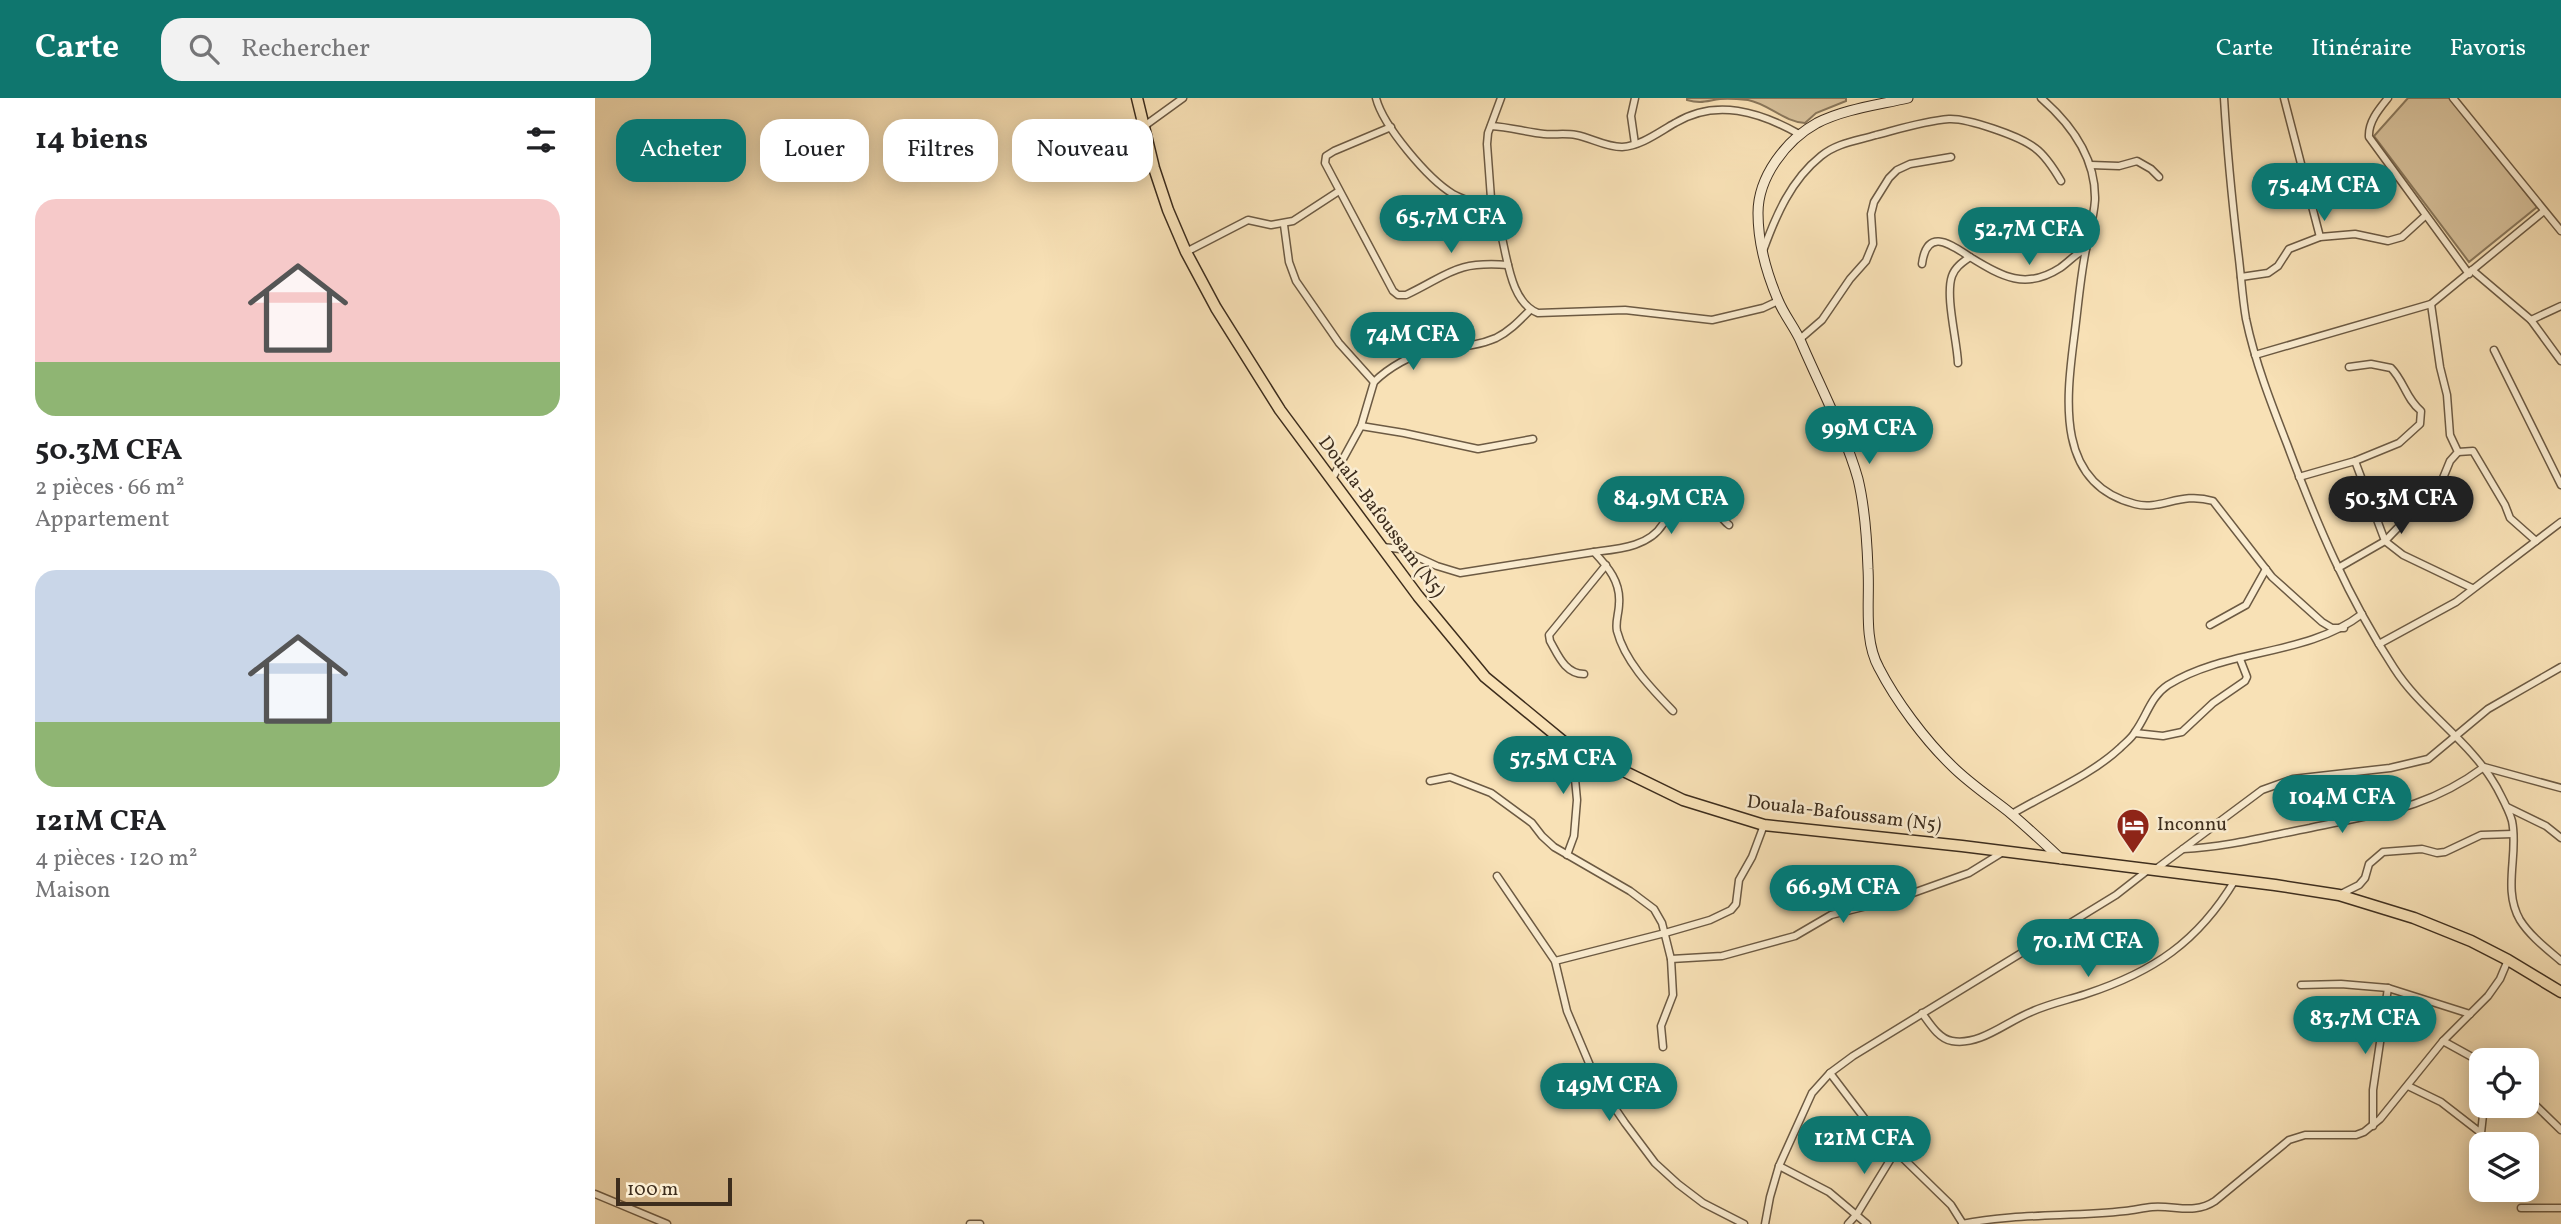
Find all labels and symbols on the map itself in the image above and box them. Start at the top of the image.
pin: 75.4M CFA [2244,164,2404,223]
pin: 65.7M CFA [1371,195,1531,255]
pin: 52.7M CFA [1949,208,2109,267]
pin: 74M CFA [1348,313,1478,372]
pin: 99M CFA [1804,406,1934,466]
street label: Douala-Bafoussam (N5) [1312,431,1450,603]
pin: 84.9M CFA [1591,476,1751,536]
pin: 50.3M CFA [2321,476,2481,536]
pin: 57.5M CFA [1483,736,1643,796]
pin: 104M CFA [2270,776,2414,835]
street label: Douala-Bafoussam (N5) [1745,789,1943,839]
hotel icon: Inconnu [2114,806,2152,855]
place label: Inconnu [2157,812,2227,838]
pin: 66.9M CFA [1763,866,1923,925]
pin: 70.1M CFA [2008,920,2168,979]
pin: 83.7M CFA [2285,996,2445,1056]
pin: 149M CFA [1537,1063,1681,1123]
pin: 121M CFA [1792,1116,1936,1176]
scale bar [616,1175,731,1207]

